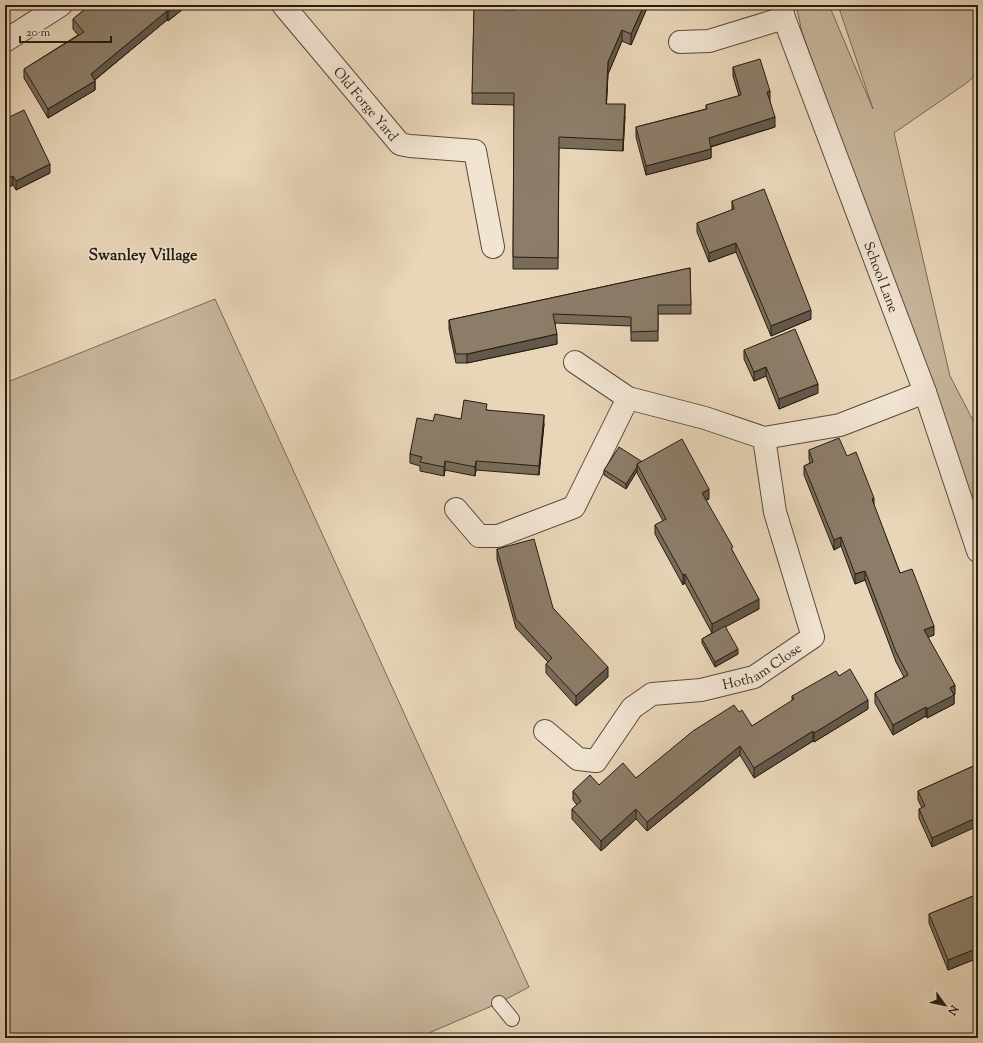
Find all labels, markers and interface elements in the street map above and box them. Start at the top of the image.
scale bar [20,18,111,44]
text: 20 m [26,24,51,42]
street label: Old Forge Yard [327,63,402,147]
street label: School Lane [857,239,902,316]
district label: Swanley Village [88,245,198,268]
street label: Hotham Close [721,639,806,696]
north arrow [925,985,965,1025]
text: N [943,1001,962,1018]

